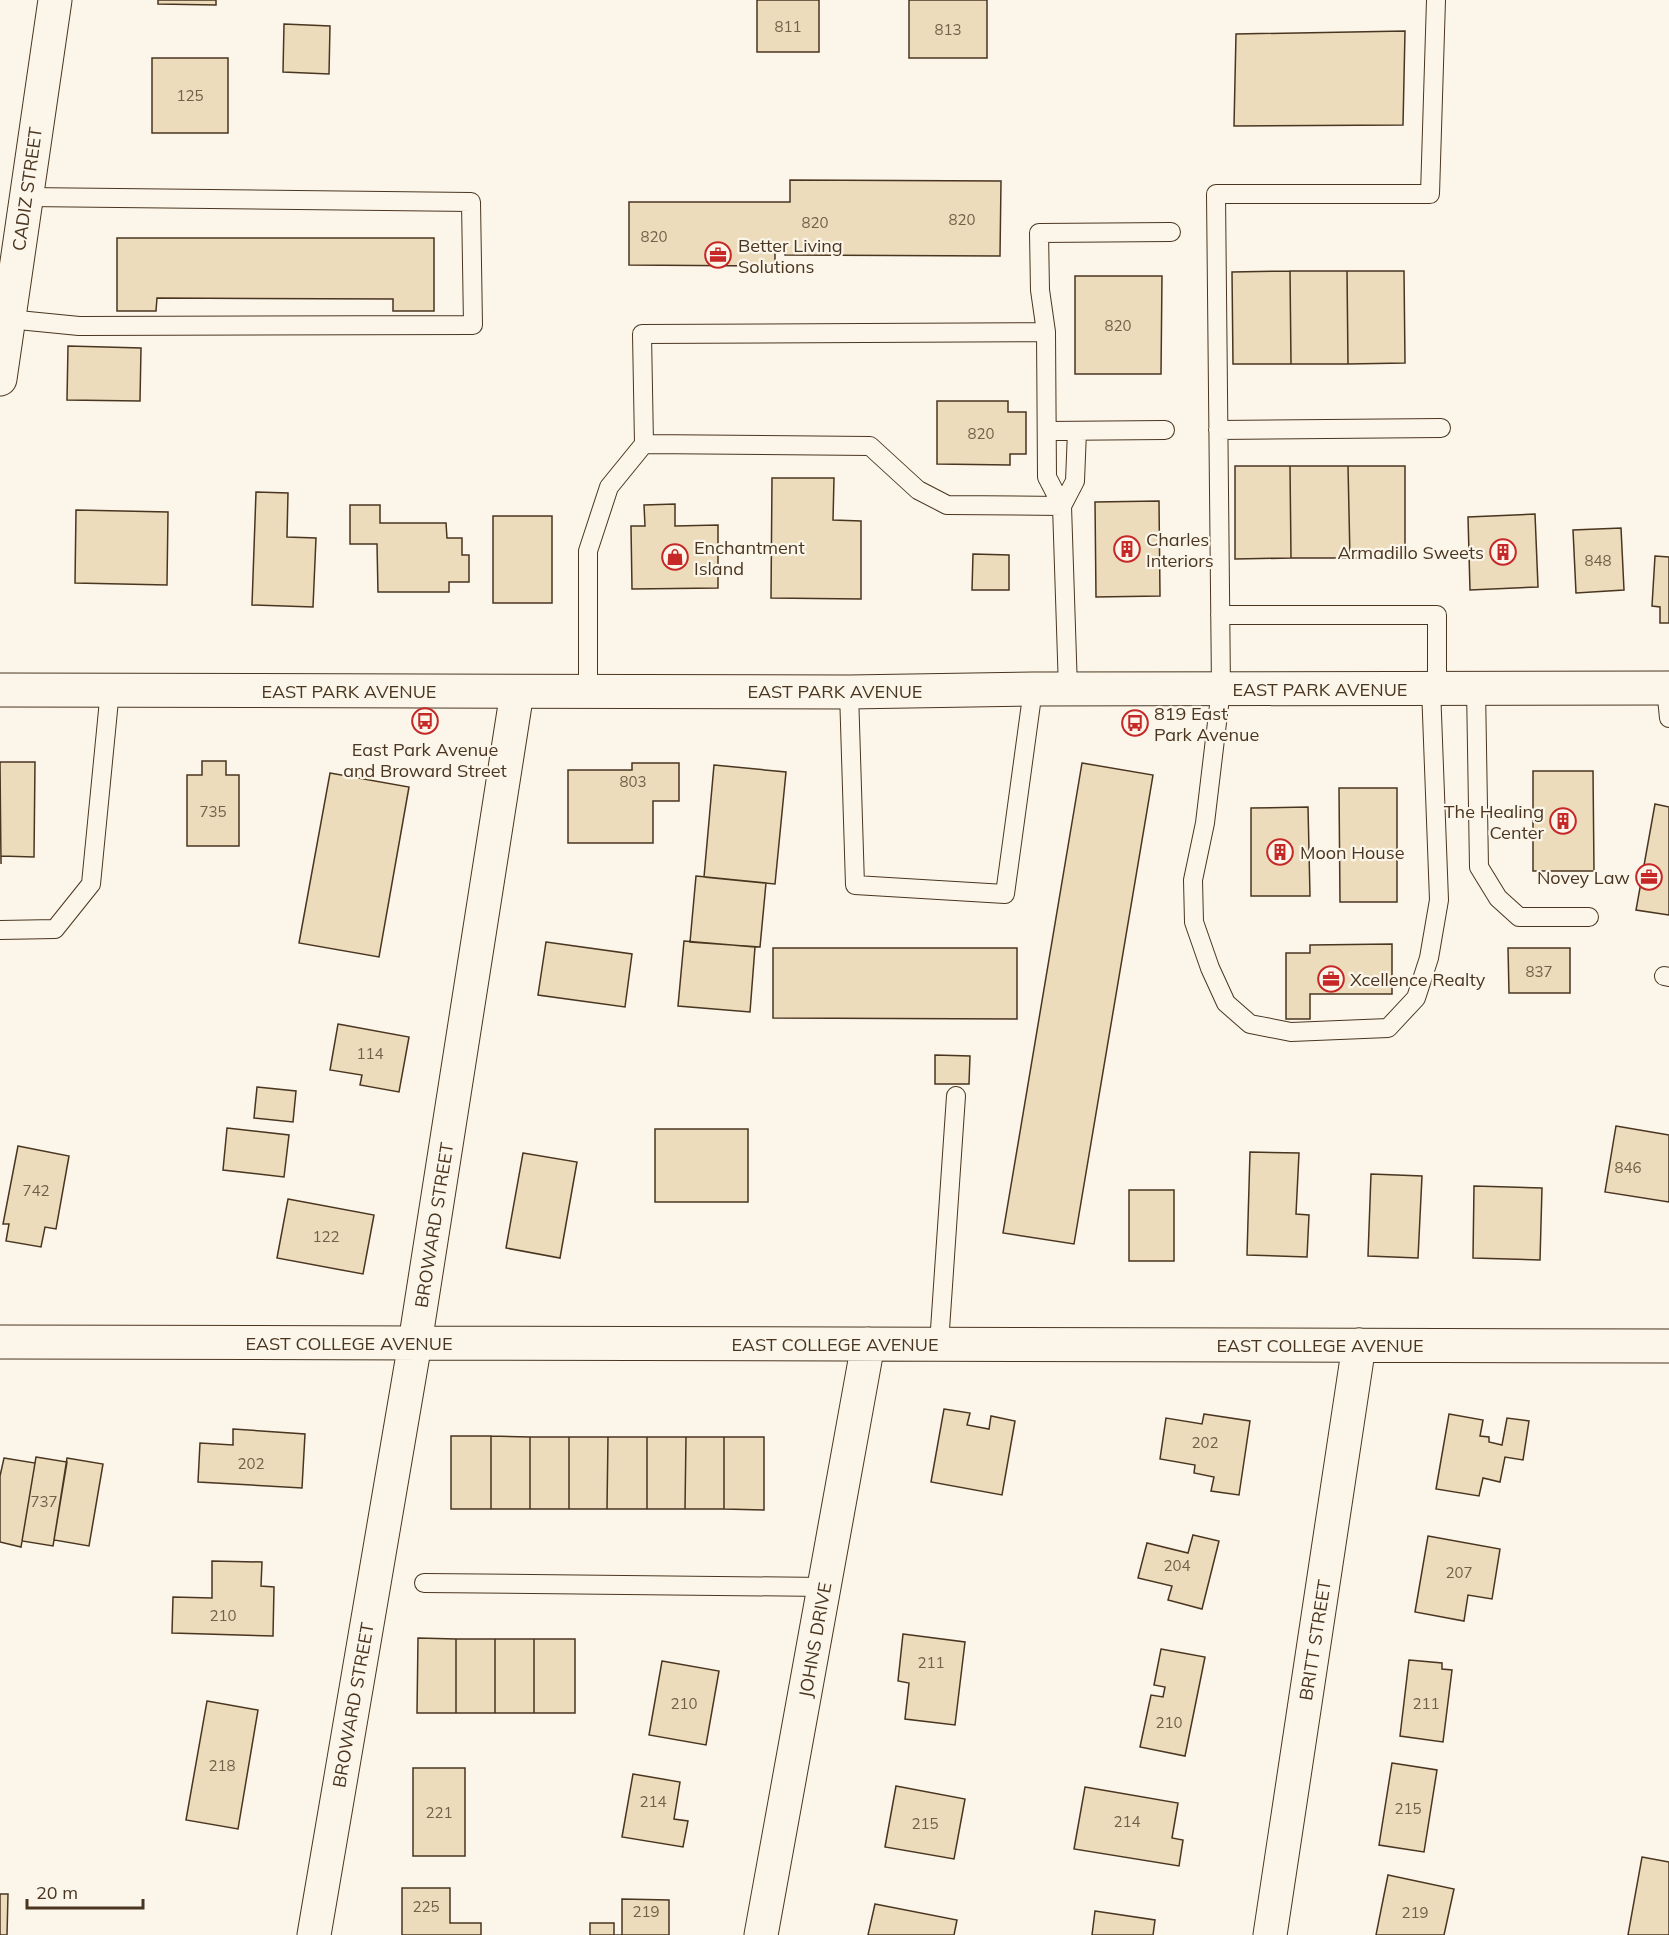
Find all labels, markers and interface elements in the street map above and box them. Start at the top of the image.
house number: 811 [774,17,802,36]
house number: 813 [934,20,962,39]
house number: 125 [176,86,204,105]
street label: CADIZ STREET [7,125,47,252]
house number: 820 [948,210,976,229]
house number: 820 [801,213,829,232]
house number: 820 [640,227,668,246]
place label: Better Living Solutions [738,234,843,278]
office icon: Better Living Solutions [703,240,733,270]
house number: 820 [1104,316,1132,335]
house number: 820 [967,424,995,443]
place label: Charles Interiors [1146,528,1214,572]
building icon: Charles Interiors [1112,534,1142,564]
place label: Enchantment Island [694,536,805,580]
building icon: Armadillo Sweets [1488,537,1518,567]
place label: Armadillo Sweets [1338,541,1484,564]
shop icon: Enchantment Island [660,542,690,572]
house number: 848 [1584,551,1612,570]
street label: EAST PARK AVENUE [1233,678,1407,701]
street label: EAST PARK AVENUE [262,680,436,703]
street label: EAST PARK AVENUE [748,680,922,703]
place label: 819 East Park Avenue [1154,702,1259,746]
bus stop icon: East Park Avenue and Broward Street [410,706,440,736]
bus stop icon: 819 East Park Avenue [1120,708,1150,738]
place label: East Park Avenue and Broward Street [343,738,507,782]
house number: 803 [619,772,647,791]
place label: The Healing Center [1444,800,1544,844]
house number: 735 [199,802,227,821]
building icon: The Healing Center [1548,806,1578,836]
building icon: Moon House [1265,837,1295,867]
place label: Moon House [1300,841,1404,864]
office icon: Novey Law [1634,862,1664,892]
place label: Novey Law [1537,866,1630,889]
house number: 837 [1525,962,1553,981]
office icon: Xcellence Realty [1316,964,1346,994]
place label: Xcellence Realty [1350,968,1486,991]
house number: 114 [356,1044,384,1063]
street label: BROWARD STREET [410,1141,458,1309]
house number: 846 [1614,1158,1642,1177]
house number: 742 [22,1181,50,1200]
house number: 122 [312,1227,340,1246]
street label: EAST COLLEGE AVENUE [246,1332,452,1355]
street label: EAST COLLEGE AVENUE [732,1333,938,1356]
street label: EAST COLLEGE AVENUE [1217,1334,1423,1357]
house number: 202 [1191,1433,1219,1452]
house number: 202 [237,1454,265,1473]
house number: 737 [30,1492,58,1511]
house number: 204 [1163,1556,1191,1575]
house number: 207 [1445,1563,1473,1582]
street label: BRITT STREET [1294,1578,1336,1702]
street label: JOHNS DRIVE [794,1581,836,1699]
house number: 210 [209,1606,237,1625]
street label: BROWARD STREET [327,1621,379,1789]
house number: 211 [917,1653,945,1672]
house number: 210 [670,1694,698,1713]
house number: 211 [1412,1694,1440,1713]
house number: 210 [1155,1713,1183,1732]
house number: 218 [208,1756,236,1775]
house number: 214 [639,1792,667,1811]
house number: 215 [1394,1799,1422,1818]
house number: 221 [425,1803,453,1822]
house number: 214 [1113,1812,1141,1831]
house number: 215 [911,1814,939,1833]
scale bar [27,1872,142,1910]
text: 20 m [36,1881,78,1904]
house number: 225 [412,1897,440,1916]
house number: 219 [632,1902,660,1921]
house number: 219 [1401,1903,1429,1922]

